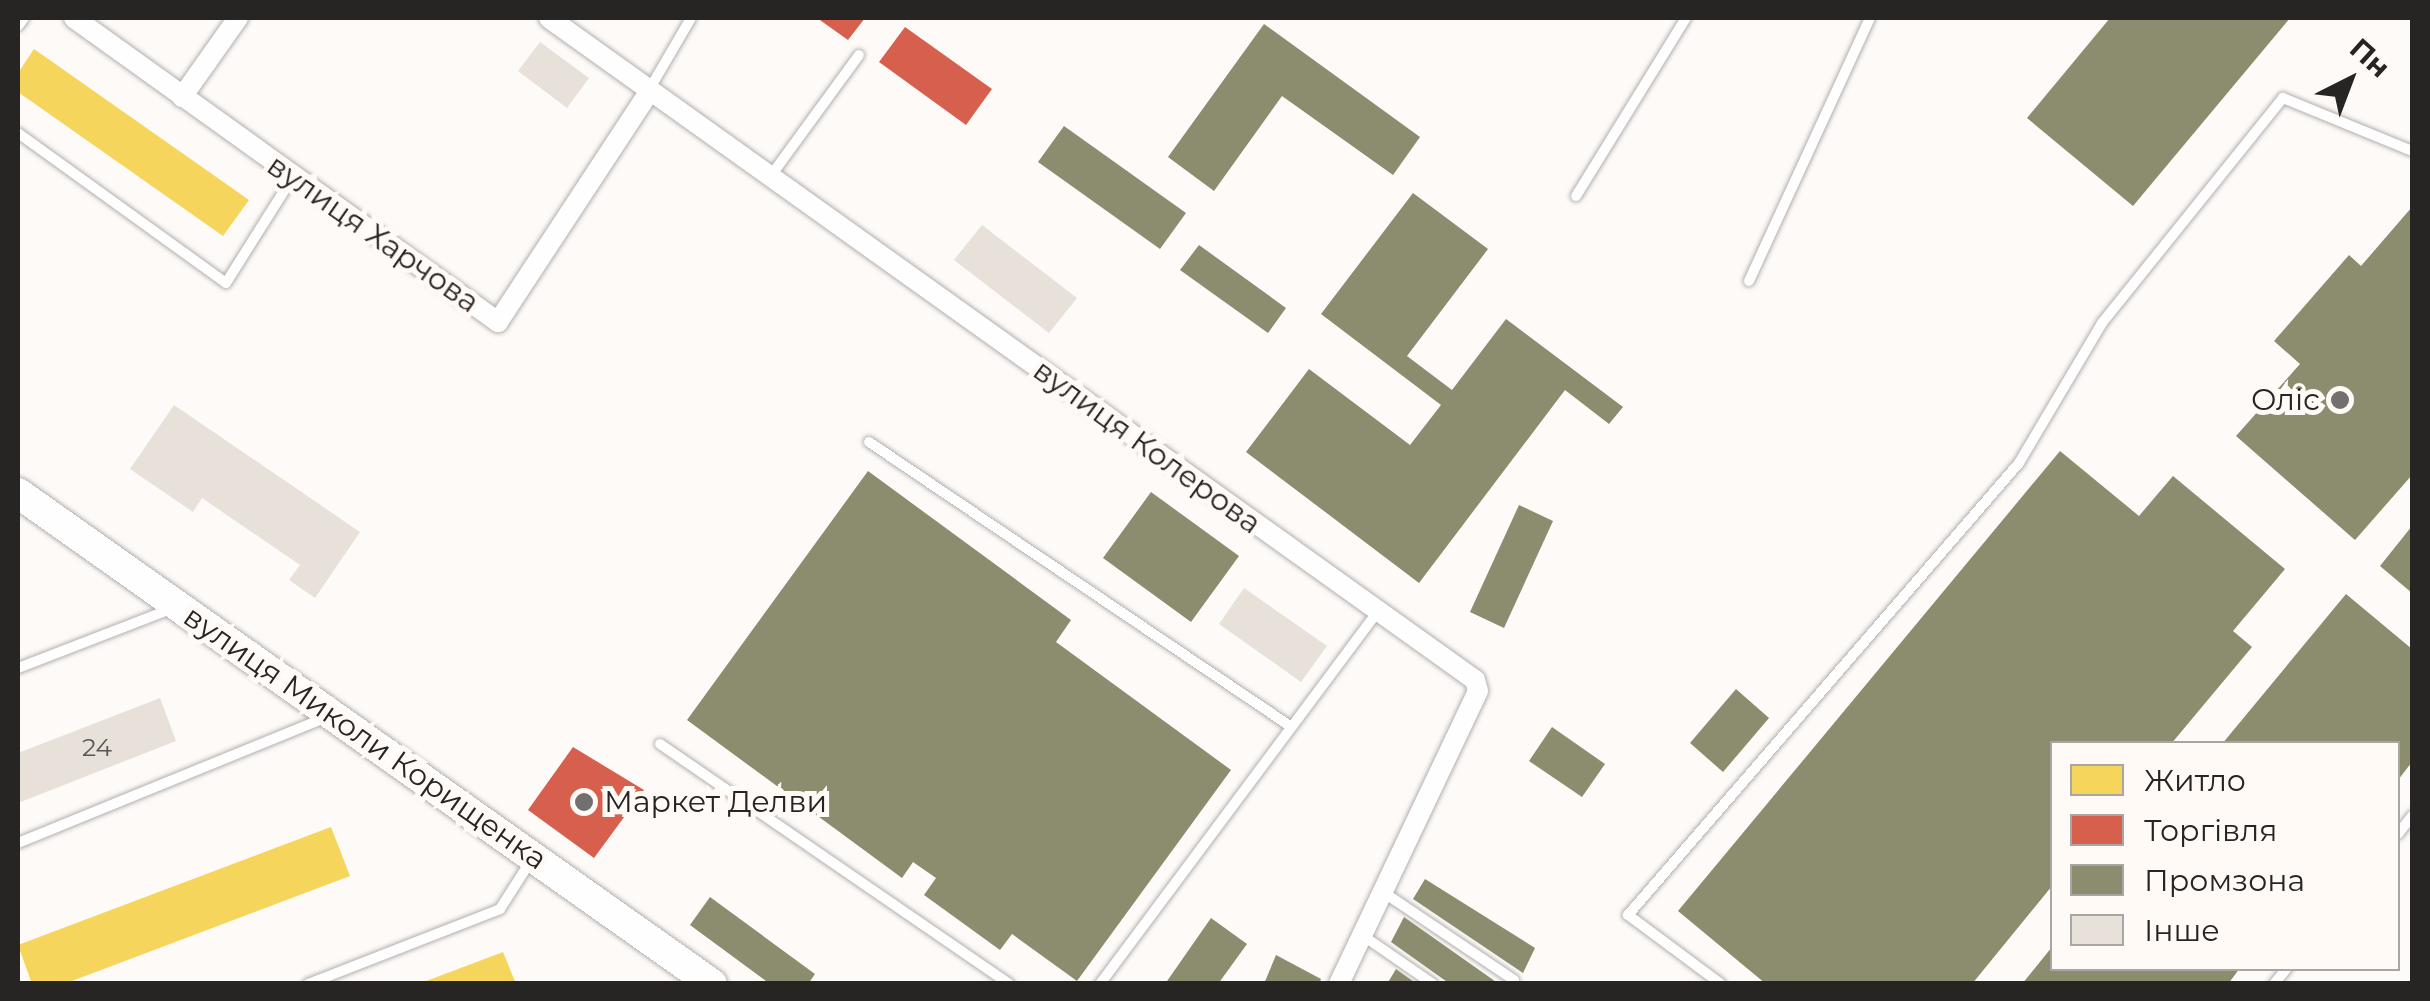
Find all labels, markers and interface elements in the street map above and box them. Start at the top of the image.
north arrow [2300,30,2400,130]
text: Пн [2343,31,2397,84]
street label: вулиця Харчова [260,147,486,321]
street label: вулиця Колерова [1026,352,1268,542]
place label: Оліс [2251,382,2320,418]
marker: Оліс [2329,389,2351,411]
street label: вулиця Миколи Корищенка [176,598,554,878]
house number: 24 [82,732,112,762]
legend [2050,741,2400,971]
text: Житло [2144,762,2246,799]
place label: Маркет Делви [604,784,827,820]
marker: Маркет Делви [573,791,595,813]
text: Торгівля [2144,812,2277,849]
text: Промзона [2144,862,2305,899]
text: Інше [2144,912,2220,949]

